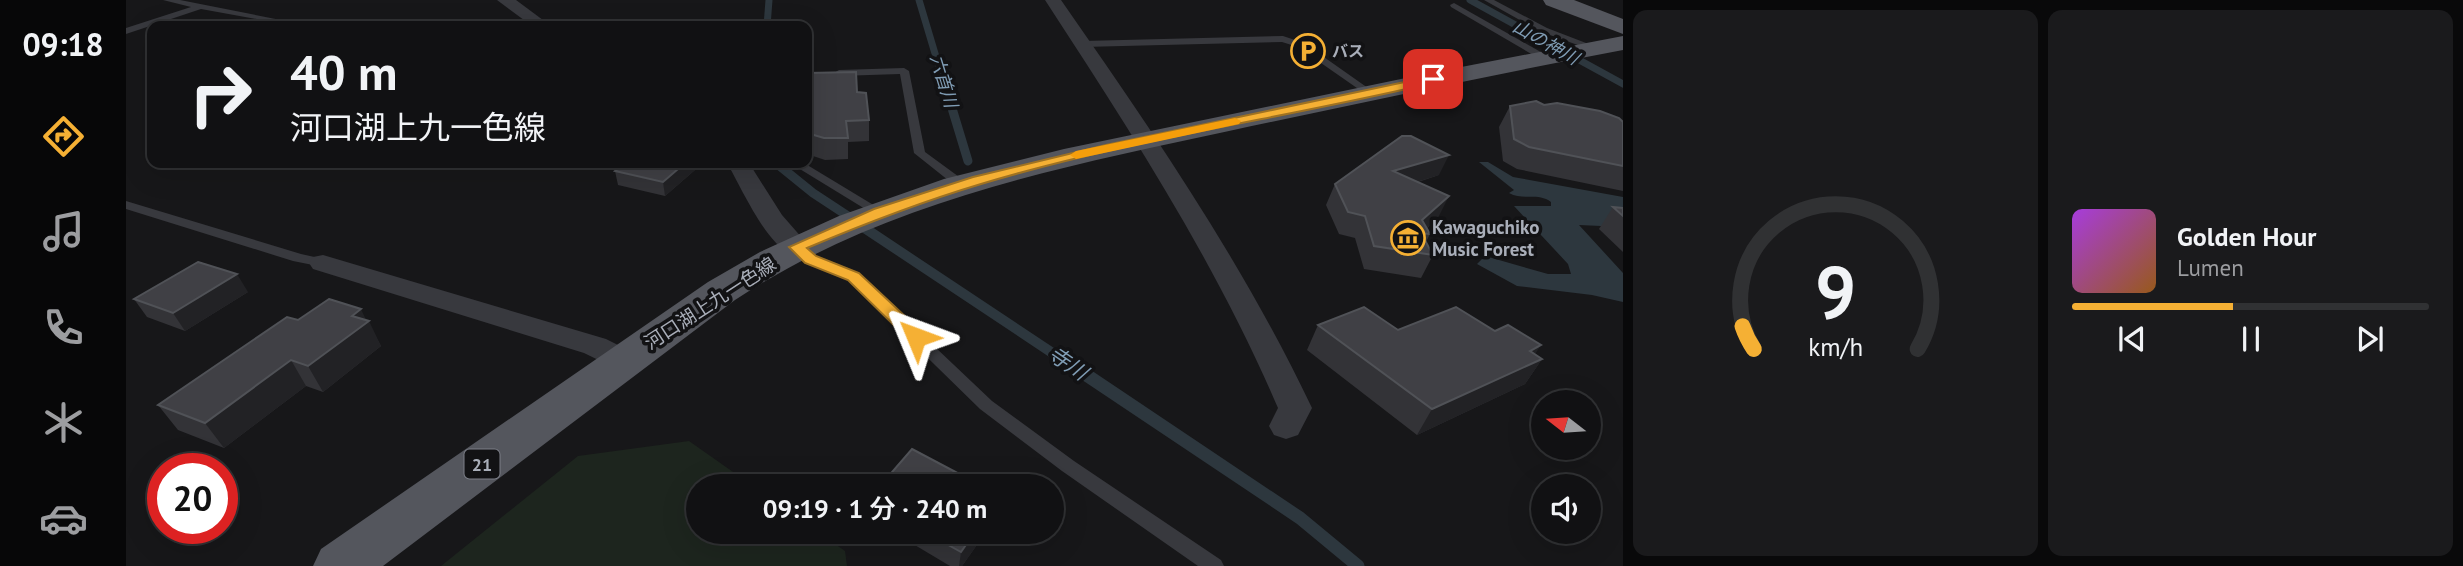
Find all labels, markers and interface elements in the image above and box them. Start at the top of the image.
water label: 山の神川 [1509,14,1585,70]
text: 09:18 [22,23,104,65]
parking icon: バス [1289,32,1327,70]
text: 40 m [290,40,397,104]
place label: バス [1332,41,1364,61]
icon: right [175,49,266,140]
pin [1403,49,1463,109]
water label: 六首川 [925,52,963,112]
icon: arrive [1414,60,1452,98]
text: 河口湖上九一色線 [290,106,546,148]
icon: directions [39,112,88,161]
icon: music [39,207,88,256]
place label: Kawaguchiko Music Forest [1432,215,1539,261]
museum icon: Kawaguchiko Music Forest [1389,219,1427,257]
text: Golden Hour [2177,220,2316,253]
text: 9 [1815,245,1856,339]
street label: 河口湖上九一色線 [640,252,780,354]
text: Lumen [2177,253,2244,282]
position arrow [879,300,953,374]
icon: phone [39,303,88,352]
icon: previous [2113,320,2151,358]
icon: pause [2232,320,2270,358]
icon: next [2351,320,2389,358]
text: km/h [1808,331,1863,363]
water label: 寺川 [1043,340,1095,387]
north arrow [1531,390,1601,460]
map controls [1531,390,1601,544]
icon: climate [39,398,88,447]
road number: 21 [464,450,500,478]
speed limit sign: 20 [147,453,238,544]
button: sound [1531,474,1601,544]
text: 09:19 · 1 分 · 240 m [763,492,987,525]
icon: car [39,494,88,543]

